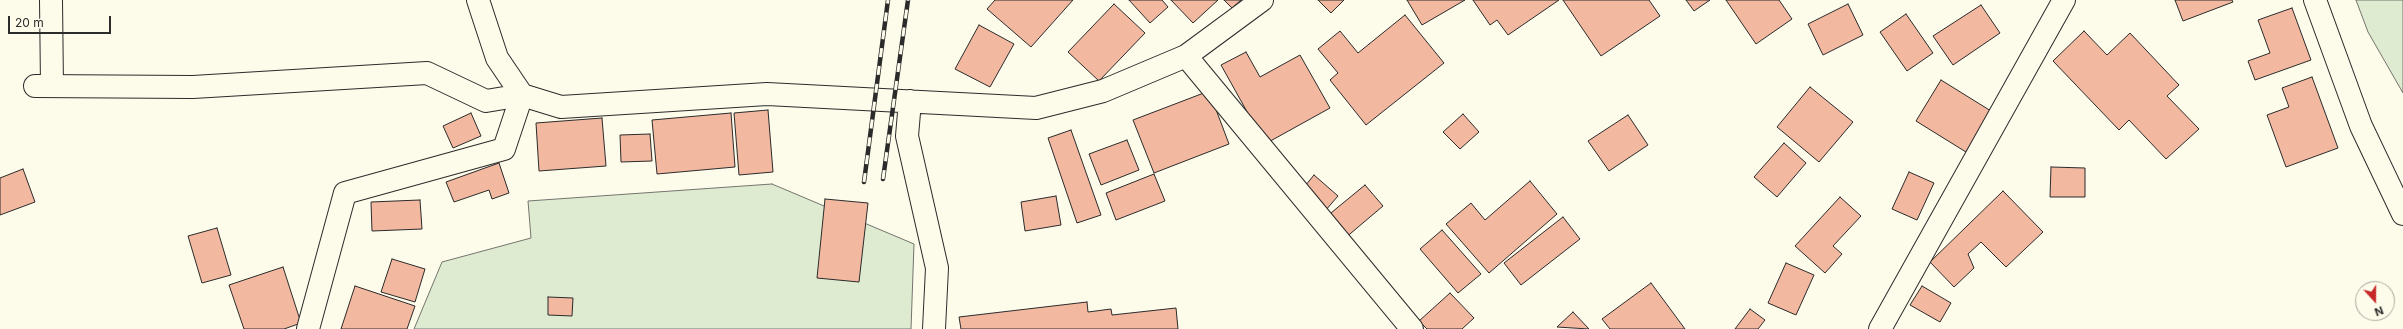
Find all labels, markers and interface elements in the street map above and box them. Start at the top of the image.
scale bar [10,8,113,34]
text: 20 m [15,15,44,30]
north arrow [2355,281,2395,321]
text: N [2373,303,2385,319]

